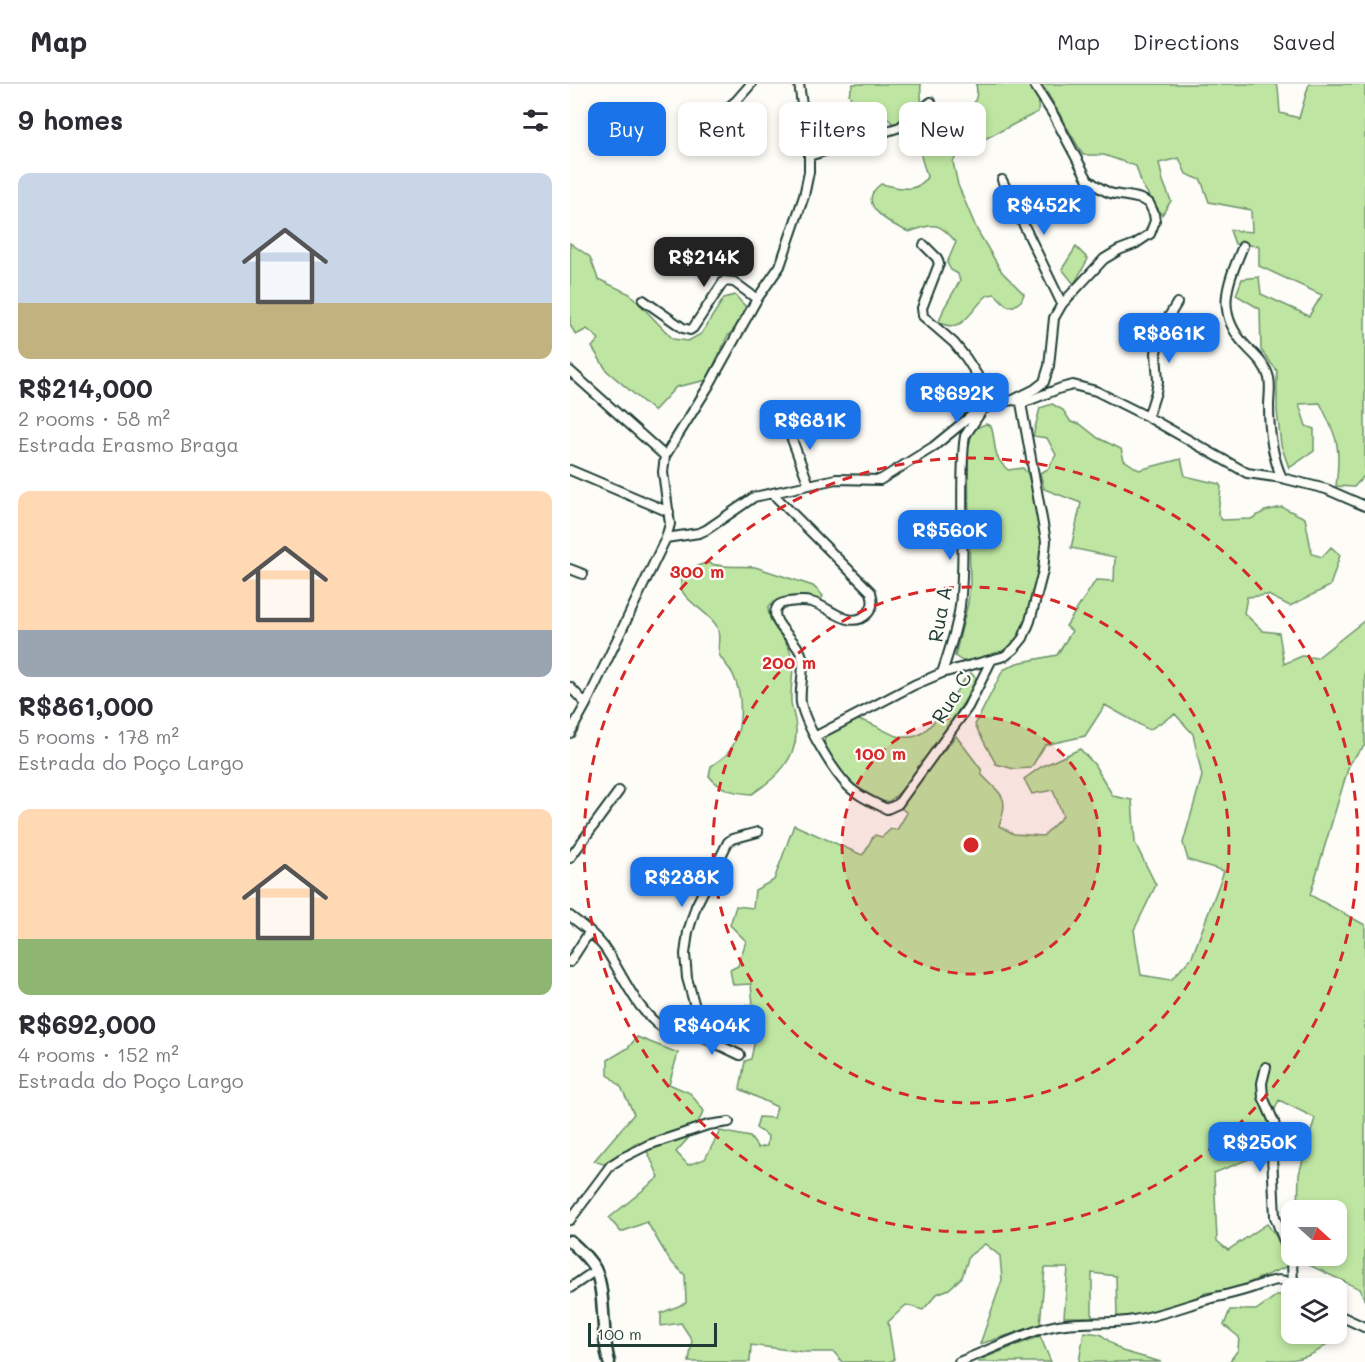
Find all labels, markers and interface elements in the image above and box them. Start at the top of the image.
text: Map [30,23,87,59]
text: Map [1057,28,1100,55]
text: Directions [1133,28,1240,55]
text: Saved [1273,28,1335,55]
chip: Buy [588,102,666,156]
chip: Rent [678,102,767,156]
chip: Filters [779,102,887,156]
chip: New [899,102,986,156]
text: 9 homes [18,103,123,137]
icon: filters [519,104,552,137]
pin: R$452K [995,185,1093,236]
text: R$452K [1007,191,1081,217]
icon: home [231,212,339,320]
pin: R$214K [655,237,753,288]
text: R$214K [668,243,740,269]
pin: R$861K [1120,313,1218,364]
text: R$861K [1133,319,1205,345]
text: R$214,000 [18,371,153,405]
pin: R$692K [908,373,1006,424]
text: R$692K [920,379,994,405]
pin: R$681K [761,400,859,451]
text: 2 rooms · 58 m² [18,405,170,431]
text: R$681K [774,406,846,432]
text: Estrada Erasmo Braga [18,431,239,457]
pin: R$560K [901,510,999,561]
text: R$560K [912,516,988,542]
icon: home [231,530,339,638]
text: 300 m [670,559,724,583]
street label: Rua A [921,584,957,644]
text: 200 m [762,650,816,674]
street label: Rua C [925,666,977,728]
text: R$861,000 [18,689,154,723]
text: 5 rooms · 178 m² [18,723,179,749]
text: 100 m [854,741,906,765]
text: Estrada do Poço Largo [18,749,244,775]
centre of rings [961,835,981,855]
icon: home [231,848,339,956]
pin: R$288K [633,857,731,908]
text: R$288K [644,863,720,889]
pin: R$404K [663,1005,761,1056]
text: R$692,000 [18,1007,156,1041]
text: R$404K [673,1011,751,1037]
text: 4 rooms · 152 m² [18,1041,179,1067]
text: Estrada do Poço Largo [18,1067,244,1093]
pin: R$250K [1211,1122,1309,1173]
text: R$250K [1222,1128,1298,1154]
north arrow [1281,1200,1347,1266]
map controls [1281,1200,1347,1344]
button: layers [1281,1278,1347,1344]
scale bar [588,1320,717,1348]
text: 100 m [597,1323,642,1344]

